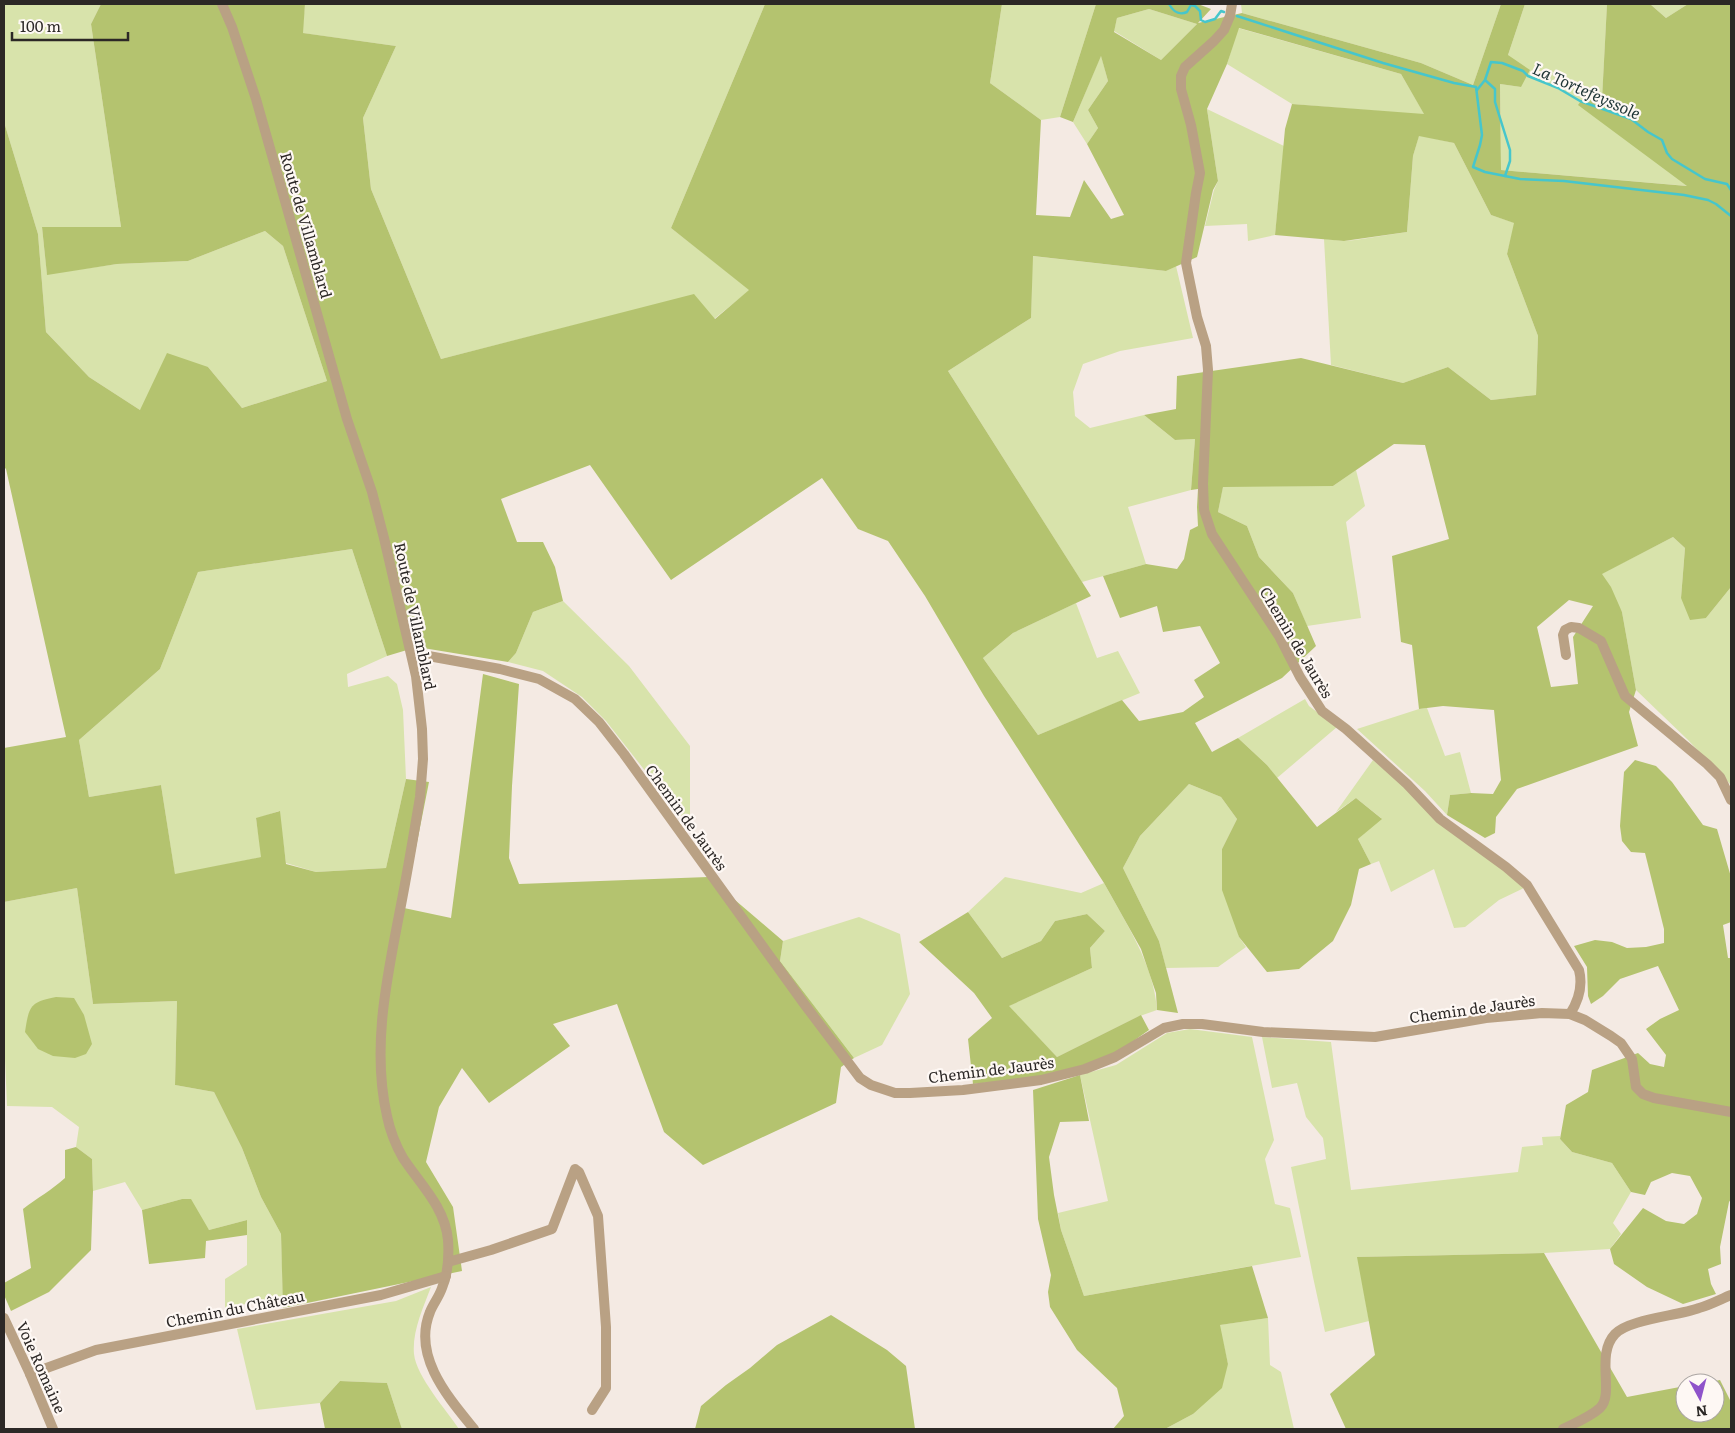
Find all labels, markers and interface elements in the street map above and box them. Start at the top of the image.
scale bar [12,10,129,42]
text: 100 m [20,14,61,37]
water label: La Tortefeyssole [1529,56,1645,124]
street label: Route de Villamblard [275,149,339,301]
street label: Route de Villamblard [389,540,443,692]
street label: Chemin de Jaurès [1255,582,1340,702]
street label: Chemin de Jaurès [641,759,734,875]
street label: Chemin de Jaurès [1408,988,1536,1028]
street label: Chemin de Jaurès [927,1050,1055,1088]
street label: Chemin du Château [164,1283,307,1333]
street label: Voie Romaine [11,1317,73,1417]
north arrow [1675,1373,1725,1423]
text: N [1694,1401,1709,1423]

